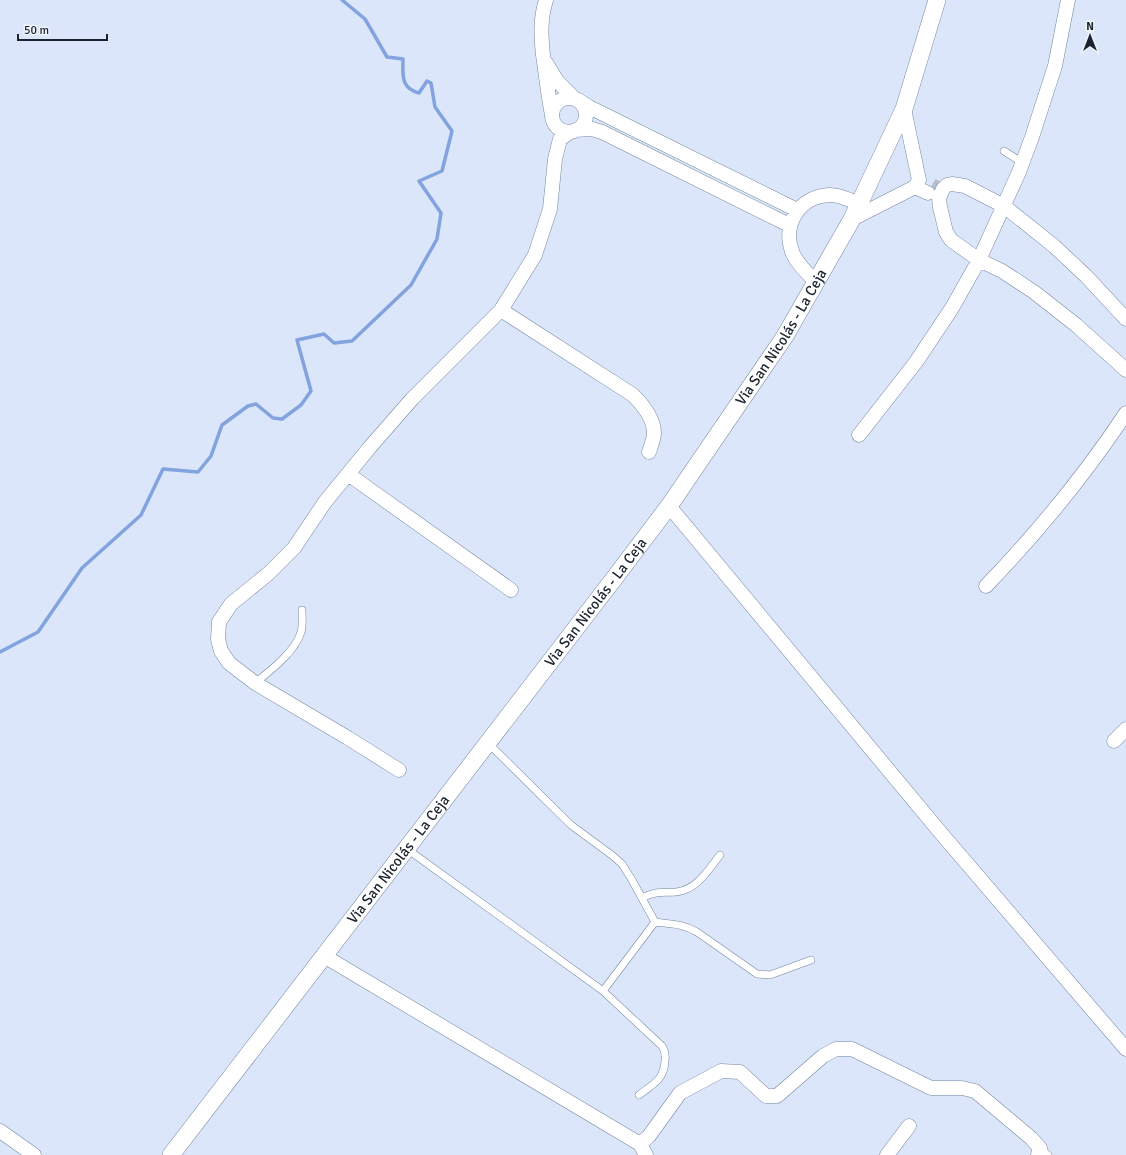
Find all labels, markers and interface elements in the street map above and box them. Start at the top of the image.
scale bar [18,16,107,42]
north arrow [1070,16,1110,56]
text: N [1086,20,1094,33]
text: 50 m [24,23,49,38]
street label: Via San Nicolás - La Ceja [732,266,831,408]
street label: Via San Nicolás - La Ceja [541,534,651,670]
street label: Via San Nicolás - La Ceja [343,791,453,927]

